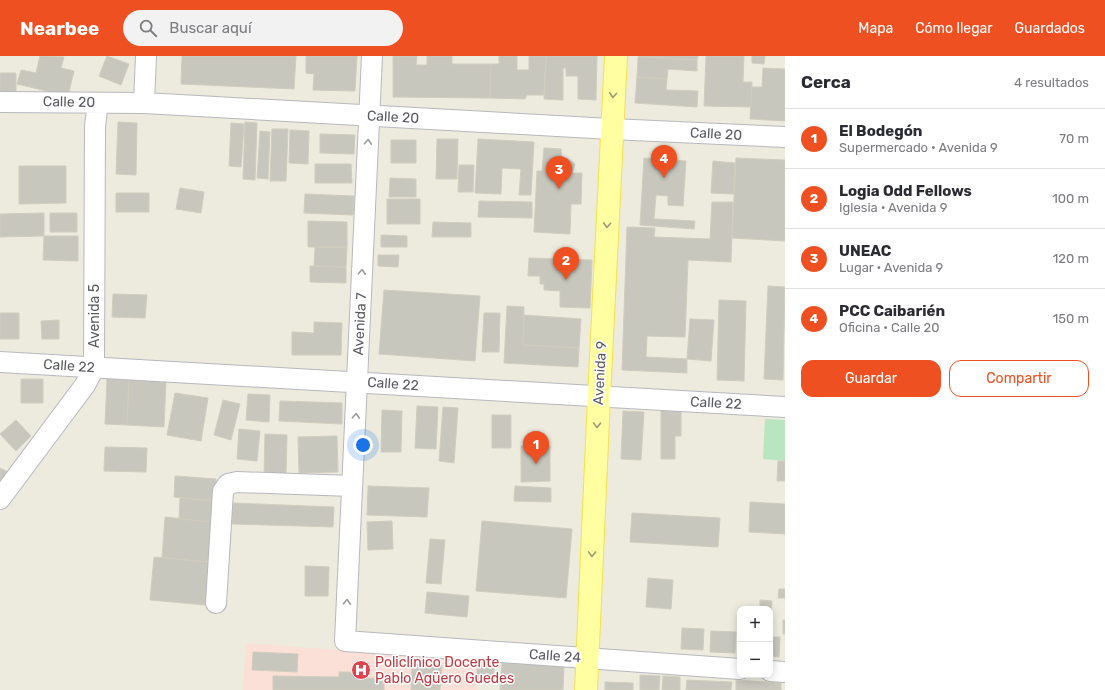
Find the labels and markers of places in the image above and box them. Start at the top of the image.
pin: 4 [651,145,677,178]
pin: 3 [546,156,572,189]
pin: 2 [553,247,579,280]
pin: 1 [523,431,549,464]
place label: Policlínico Docente Pablo Agüero Guedes [375,654,514,687]
hospital icon: Policlínico Docente Pablo Agüero Guedes [350,659,372,681]

